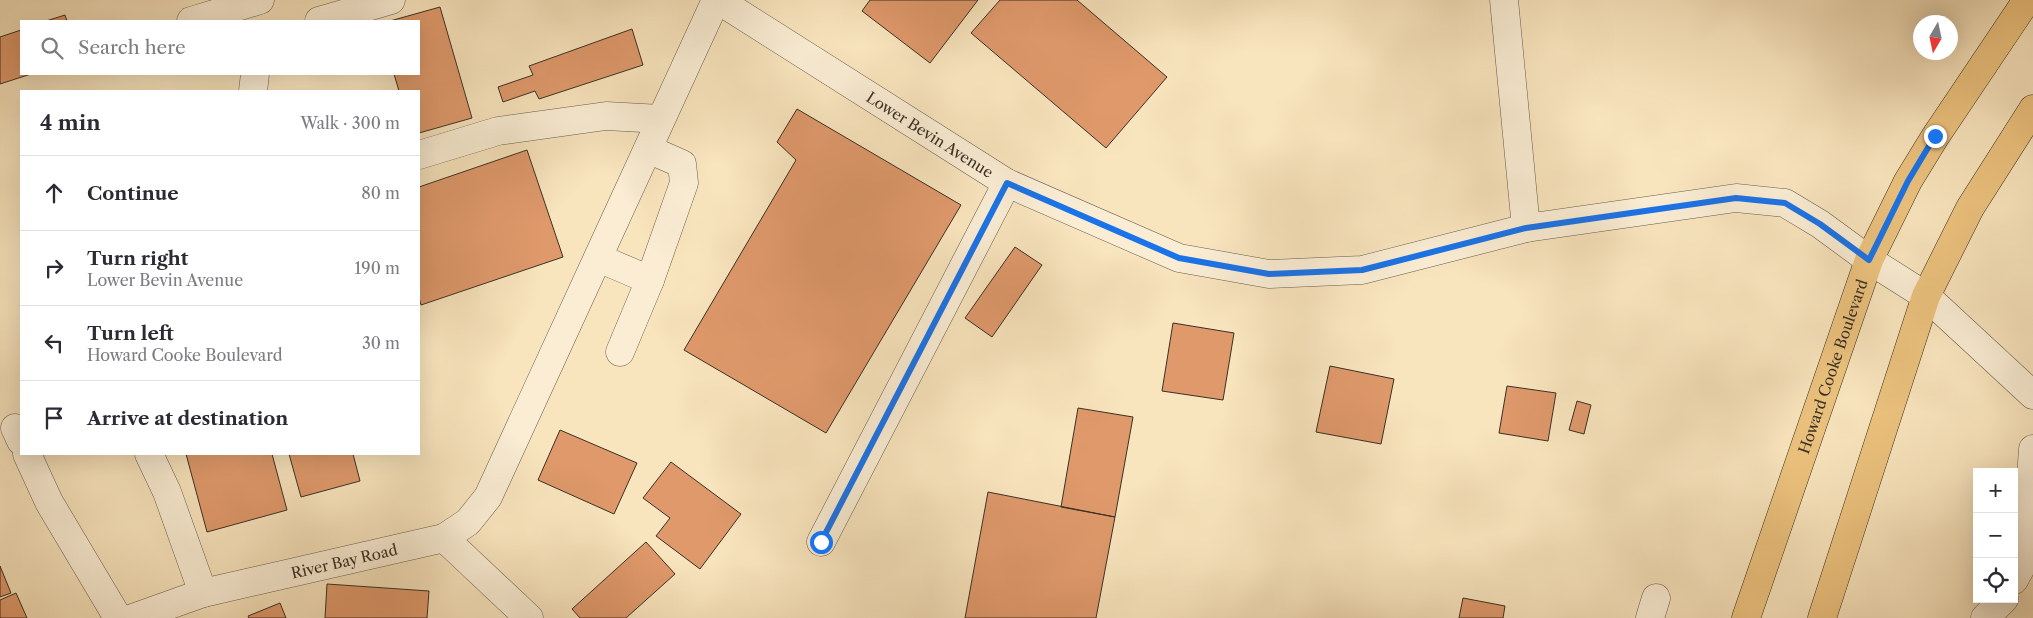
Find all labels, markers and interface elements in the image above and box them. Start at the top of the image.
north arrow [1913,15,1958,60]
search box [20,20,420,75]
icon: search [38,34,66,62]
text: Search here [78,36,186,59]
street label: Lower Bevin Avenue [863,87,997,181]
text: 4 min [40,110,101,135]
text: Walk · 300 m [301,113,400,133]
route end [1924,125,1947,148]
icon: ahead [40,179,68,207]
text: Continue [87,182,179,205]
text: 80 m [361,183,400,203]
text: Turn right [87,247,188,270]
icon: right [40,254,68,282]
text: 190 m [355,258,400,278]
text: Lower Bevin Avenue [87,270,243,290]
street label: Howard Cooke Boulevard [1794,277,1871,456]
text: Turn left [87,322,174,345]
icon: left [40,329,68,357]
text: 30 m [362,333,400,353]
text: Howard Cooke Boulevard [87,345,282,365]
icon: arrive [40,404,68,432]
text: Arrive at destination [87,407,288,430]
map controls [1973,468,2018,603]
button: + [1973,468,2018,513]
button: − [1973,513,2018,558]
route start [810,531,833,554]
street label: River Bay Road [289,539,399,582]
button: locate [1973,558,2018,603]

